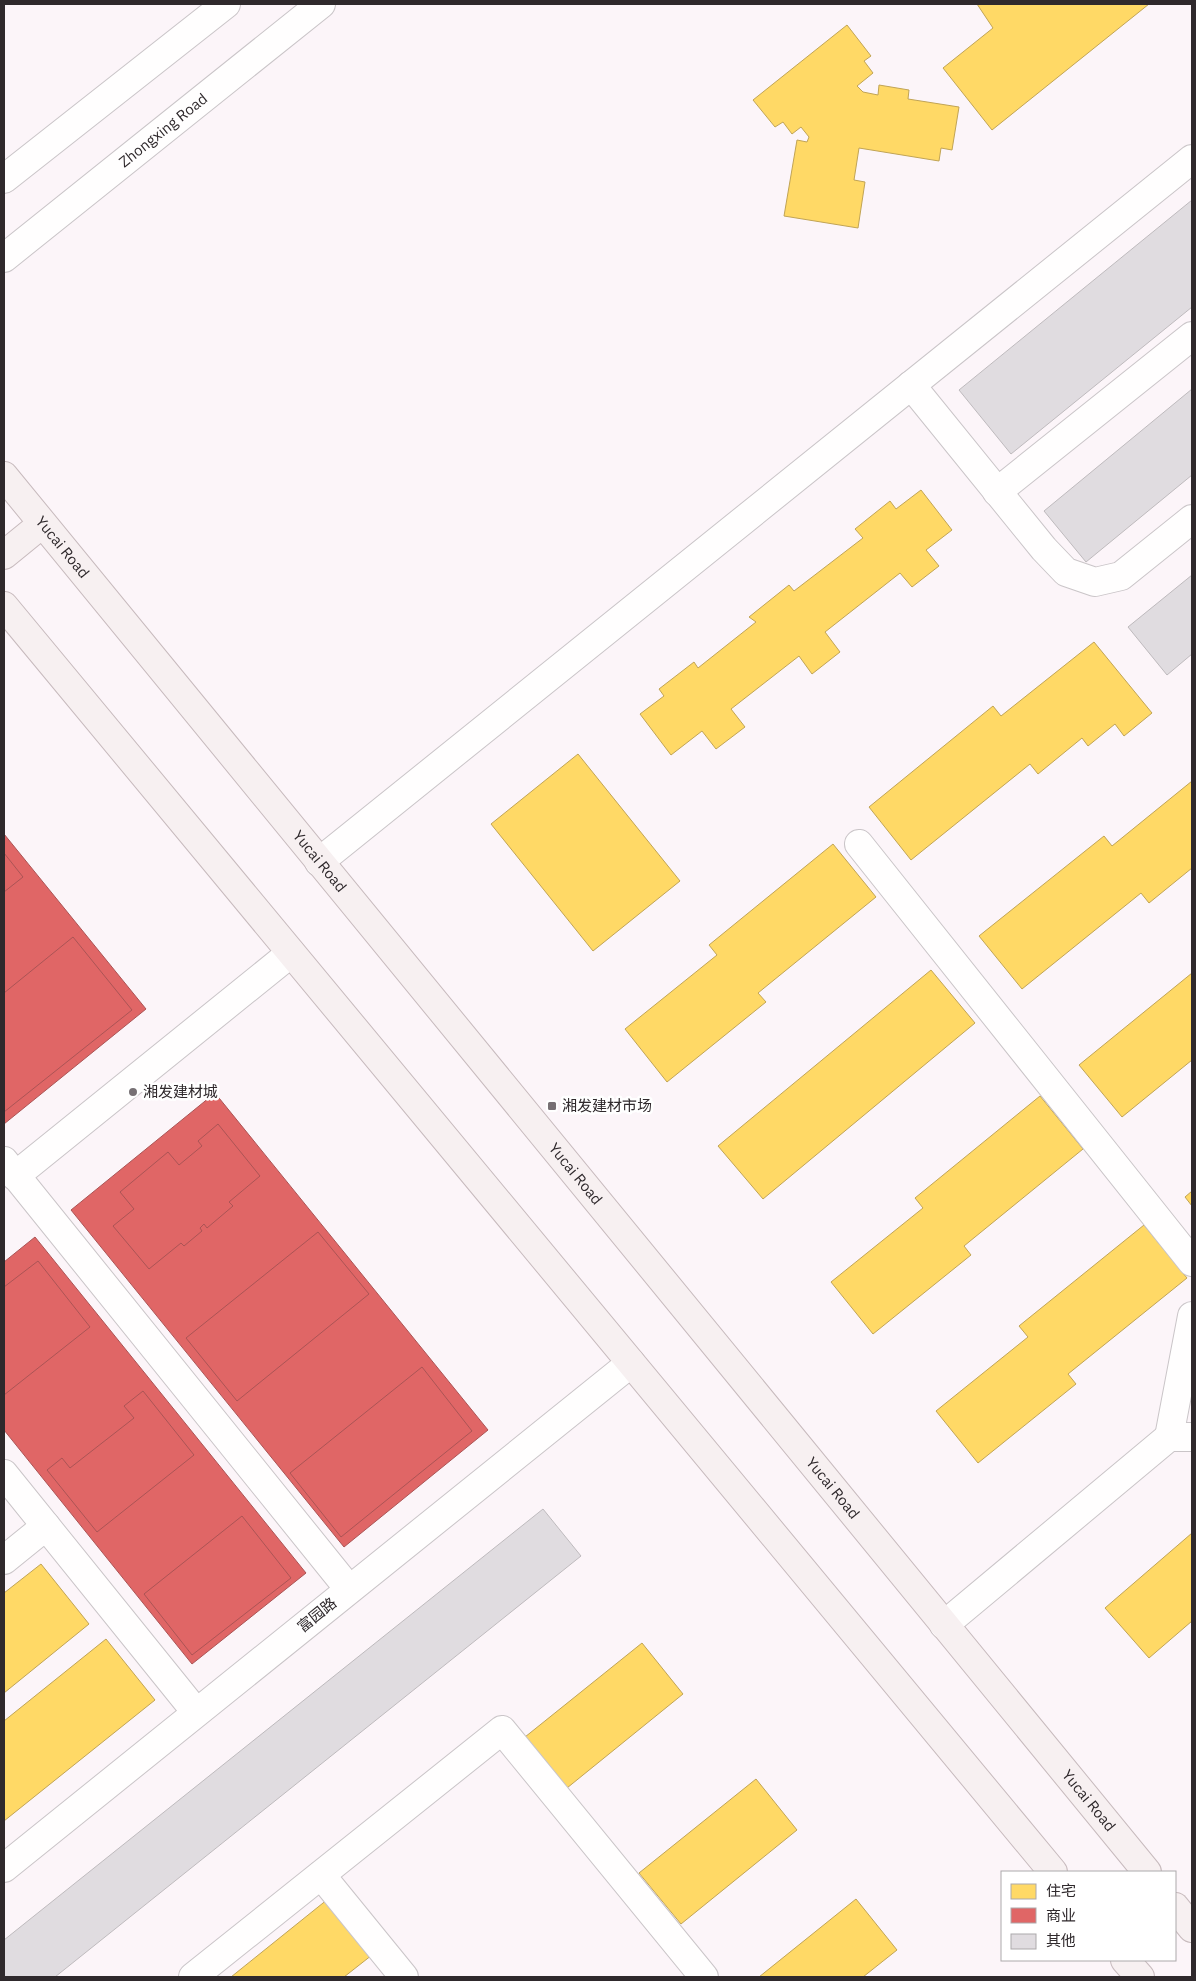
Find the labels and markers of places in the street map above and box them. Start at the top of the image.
place label: 湘发建材城 [143,1082,218,1101]
marker: 湘发建材城 [127,1086,139,1098]
place label: 湘发建材市场 [562,1096,652,1115]
marker: 湘发建材市场 [546,1100,558,1112]

